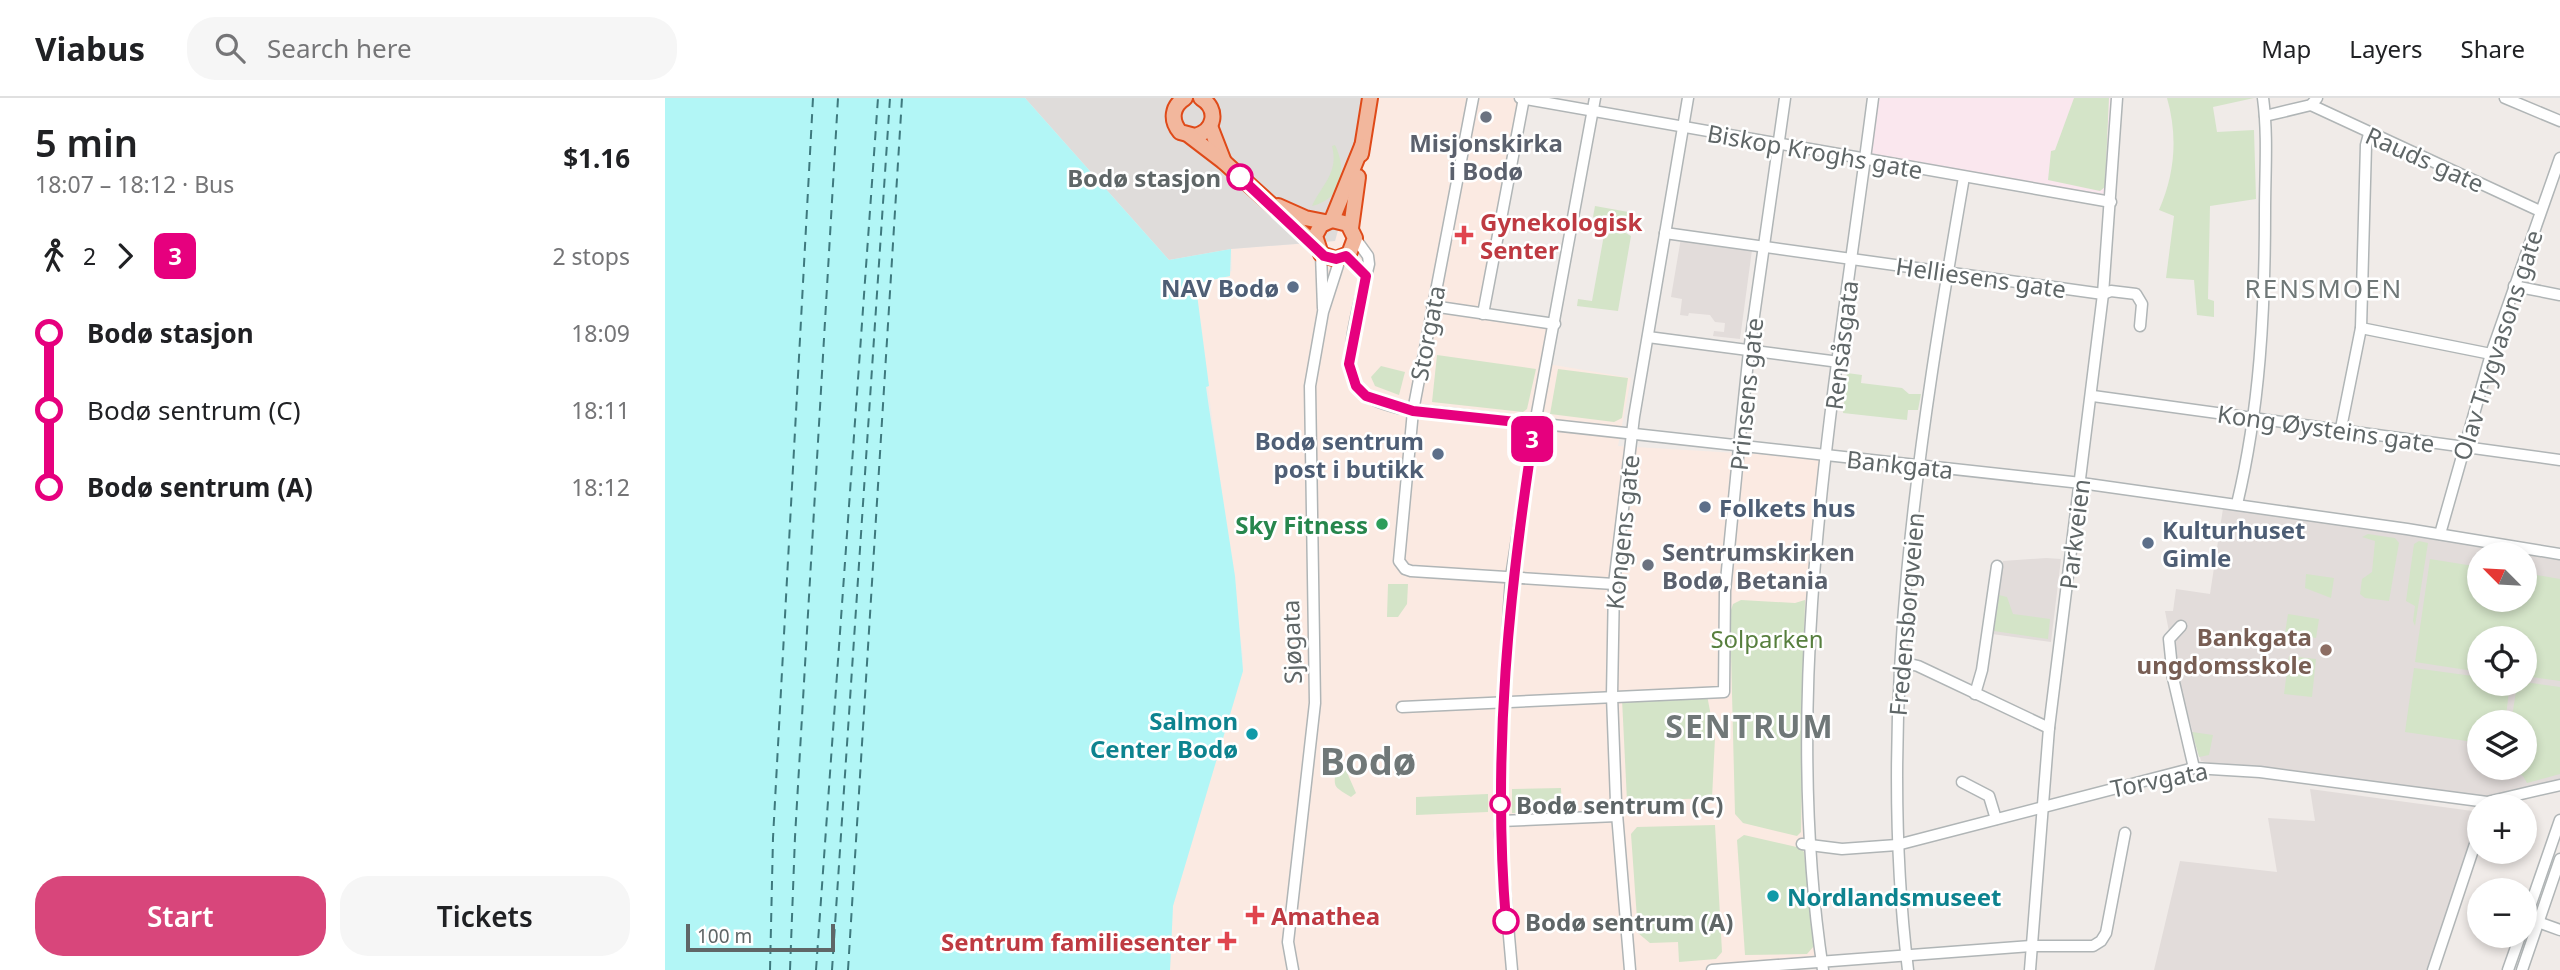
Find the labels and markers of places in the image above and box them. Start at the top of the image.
marker: Misjonskirka i Bodø [1478,109,1494,125]
place label: Misjonskirka i Bodø [1409,126,1563,187]
place label: Bodø stasjon [1067,161,1221,194]
marker: Bodø stasjon [1227,164,1253,190]
place label: Gynekologisk Senter [1480,205,1642,266]
marker: Gynekologisk Senter [1454,225,1474,245]
place label: NAV Bodø [1161,271,1279,304]
marker: NAV Bodø [1285,279,1301,295]
place label: Bodø sentrum post i butikk [1255,424,1424,485]
marker: Bodø sentrum post i butikk [1430,446,1446,462]
place label: Folkets hus [1719,491,1856,524]
marker: Folkets hus [1697,499,1713,515]
place label: Sky Fitness [1235,508,1368,541]
place label: Kulturhuset Gimle [2162,513,2305,574]
marker: Sky Fitness [1374,516,1390,532]
place label: Sentrumskirken Bodø, Betania [1662,535,1855,596]
marker: Kulturhuset Gimle [2140,535,2156,551]
marker: Sentrumskirken Bodø, Betania [1640,557,1656,573]
place label: Bankgata ungdomsskole [2137,620,2312,681]
marker: Bankgata ungdomsskole [2318,642,2334,658]
place label: Salmon Center Bodø [1090,704,1238,765]
marker: Salmon Center Bodø [1244,726,1260,742]
place label: Bodø sentrum (C) [1516,788,1723,821]
marker: Bodø sentrum (C) [1490,794,1510,814]
place label: Nordlandsmuseet [1787,880,2001,913]
marker: Nordlandsmuseet [1765,888,1781,904]
place label: Amathea [1271,899,1380,932]
marker: Amathea [1245,905,1265,925]
place label: Bodø sentrum (A) [1525,905,1733,938]
marker: Bodø sentrum (A) [1493,908,1519,934]
place label: Sentrum familiesenter [941,925,1211,958]
marker: Sentrum familiesenter [1217,931,1237,951]

